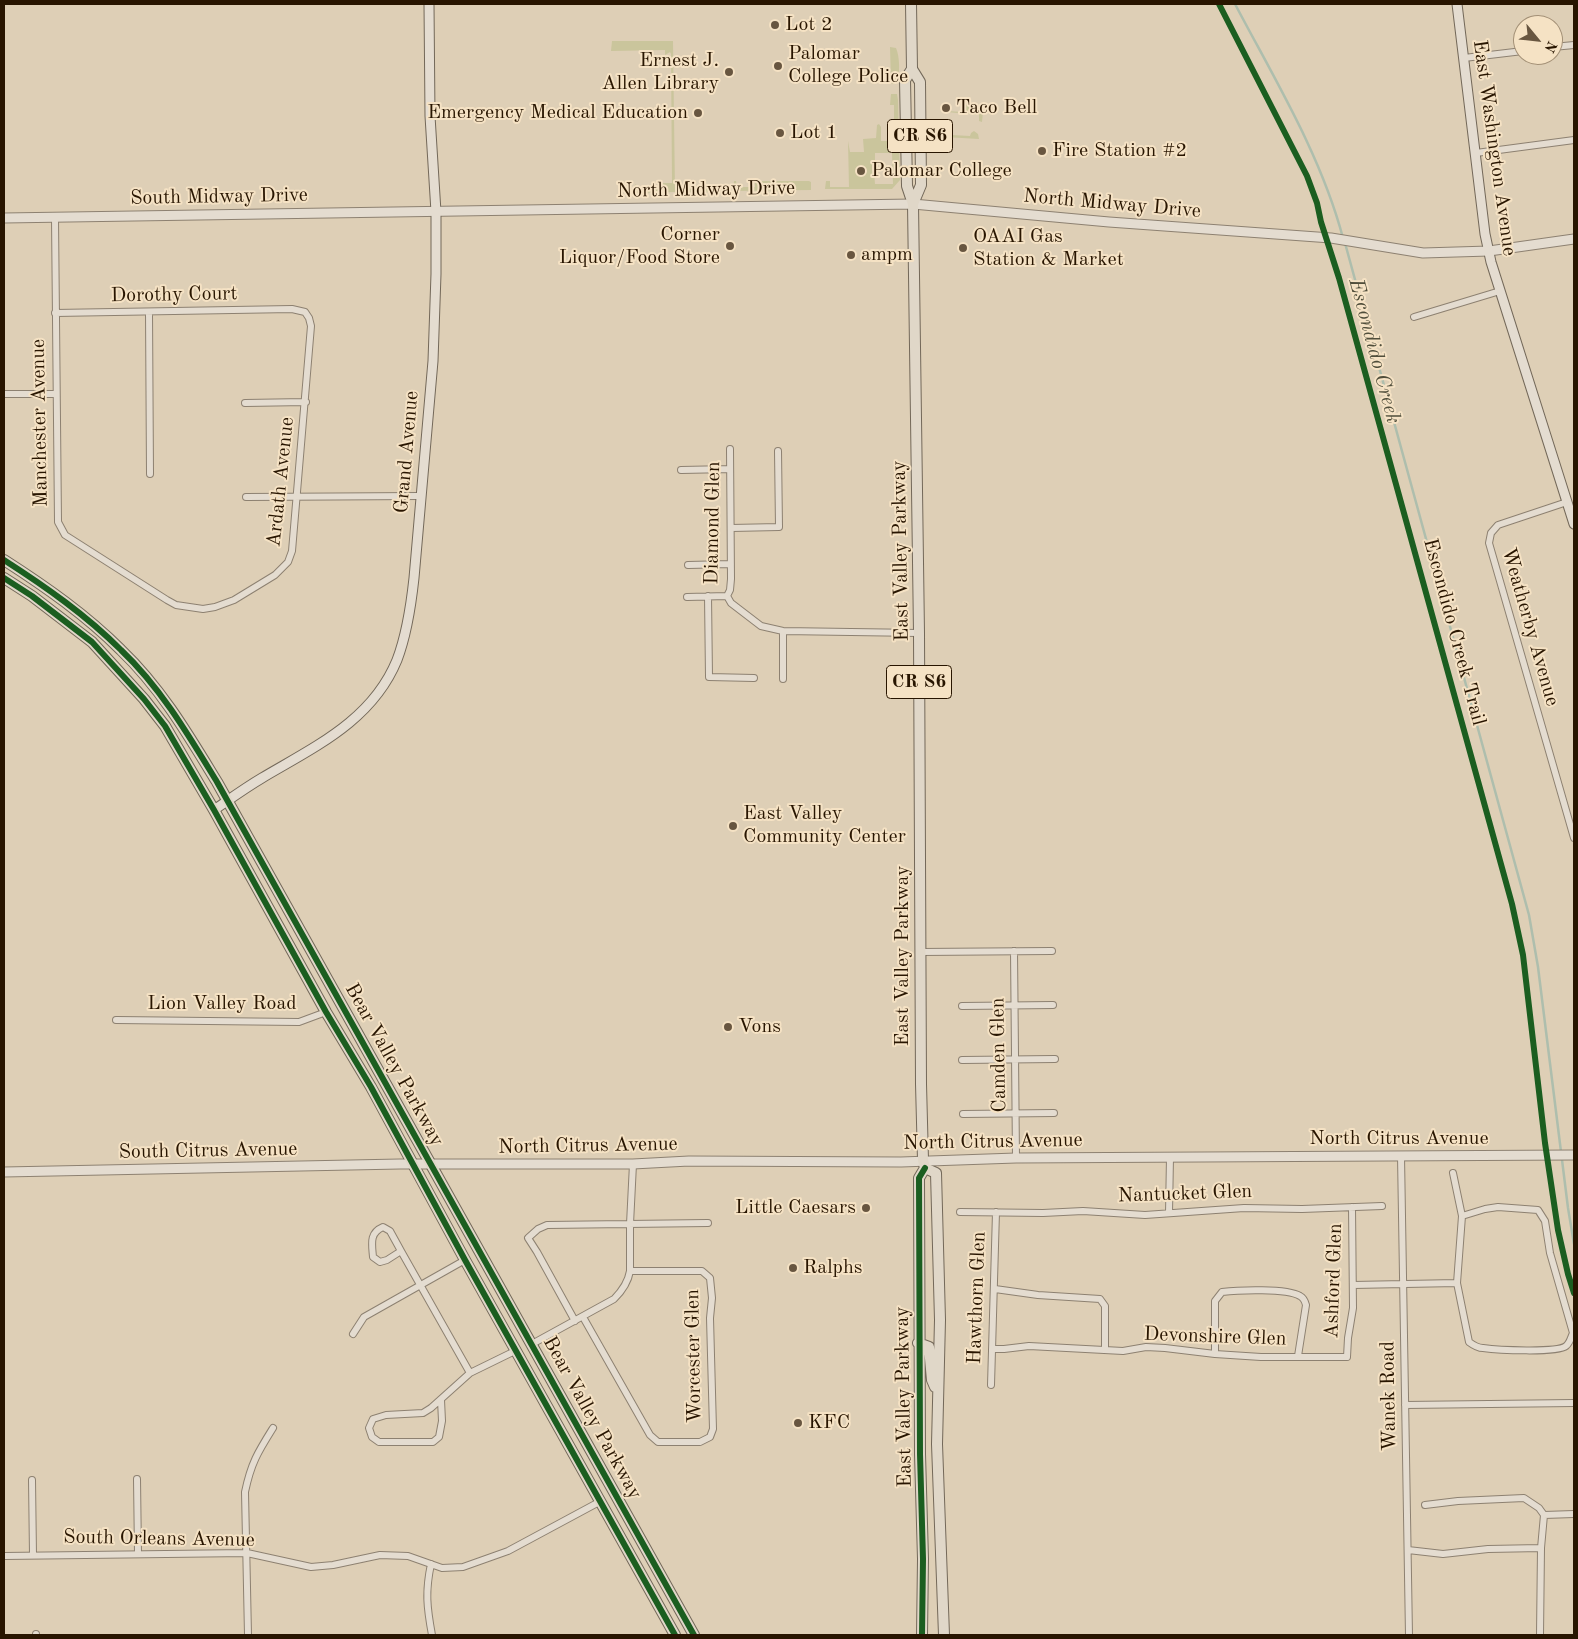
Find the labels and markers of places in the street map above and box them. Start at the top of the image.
place label: Lot 2 [785,13,833,37]
marker: Lot 2 [769,19,781,31]
place label: Palomar College Police [788,42,908,89]
place label: Ernest J. Allen Library [601,49,719,96]
marker: Palomar College Police [772,60,784,72]
marker: Ernest J. Allen Library [723,66,735,78]
place label: Taco Bell [956,96,1037,120]
place label: Emergency Medical Education [427,101,688,125]
marker: Taco Bell [940,102,952,114]
marker: Emergency Medical Education [692,107,704,119]
place label: Lot 1 [790,121,838,145]
marker: Lot 1 [774,127,786,139]
place label: Fire Station #2 [1052,139,1187,163]
marker: Fire Station #2 [1036,145,1048,157]
place label: Palomar College [871,159,1012,183]
marker: Palomar College [855,165,867,177]
place label: Corner Liquor/Food Store [559,223,720,270]
place label: OAAI Gas Station & Market [973,225,1124,272]
marker: Corner Liquor/Food Store [724,240,736,252]
marker: OAAI Gas Station & Market [957,242,969,254]
place label: ampm [861,243,913,267]
marker: ampm [845,249,857,261]
place label: East Valley Community Center [743,802,906,849]
marker: East Valley Community Center [727,820,739,832]
place label: Vons [738,1015,781,1039]
marker: Vons [722,1021,734,1033]
place label: Little Caesars [735,1196,856,1220]
marker: Little Caesars [860,1202,872,1214]
place label: Ralphs [803,1256,863,1280]
marker: Ralphs [787,1262,799,1274]
place label: KFC [808,1411,850,1435]
marker: KFC [792,1417,804,1429]

